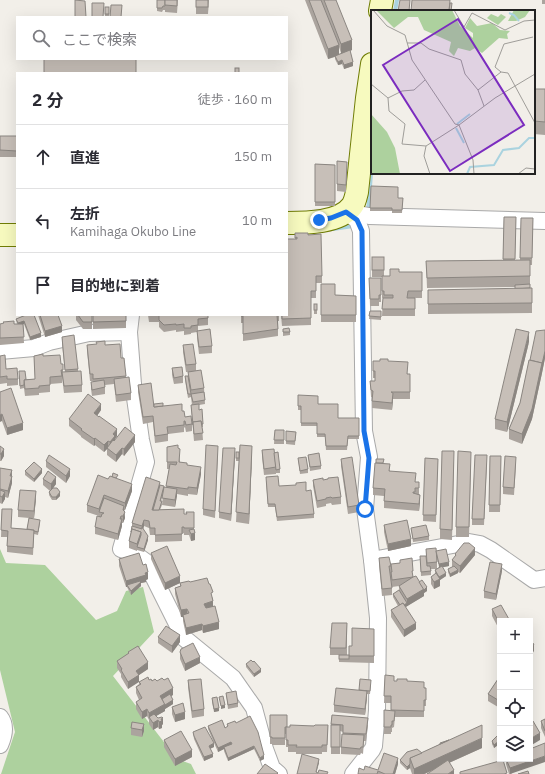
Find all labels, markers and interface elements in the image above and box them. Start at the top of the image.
inset map [371,10,535,174]
search box [16,16,288,60]
icon: search [30,27,52,49]
text: ここで検索 [62,30,137,49]
text: 2 分 [32,89,63,111]
text: 徒歩 · 160 m [198,91,272,108]
icon: ahead [32,146,54,168]
text: 直進 [70,148,100,167]
text: 150 m [234,148,272,165]
text: 左折 [70,204,100,223]
icon: left [32,210,54,232]
route end [310,211,328,229]
text: 10 m [242,212,272,229]
text: Kamihaga Okubo Line [70,223,196,240]
icon: arrive [32,274,54,296]
text: 目的地に到着 [70,276,160,295]
route start [356,500,374,518]
map controls [497,618,533,762]
button: + [497,618,533,654]
button: − [497,654,533,690]
button: locate [497,690,533,726]
button: layers [497,726,533,762]

